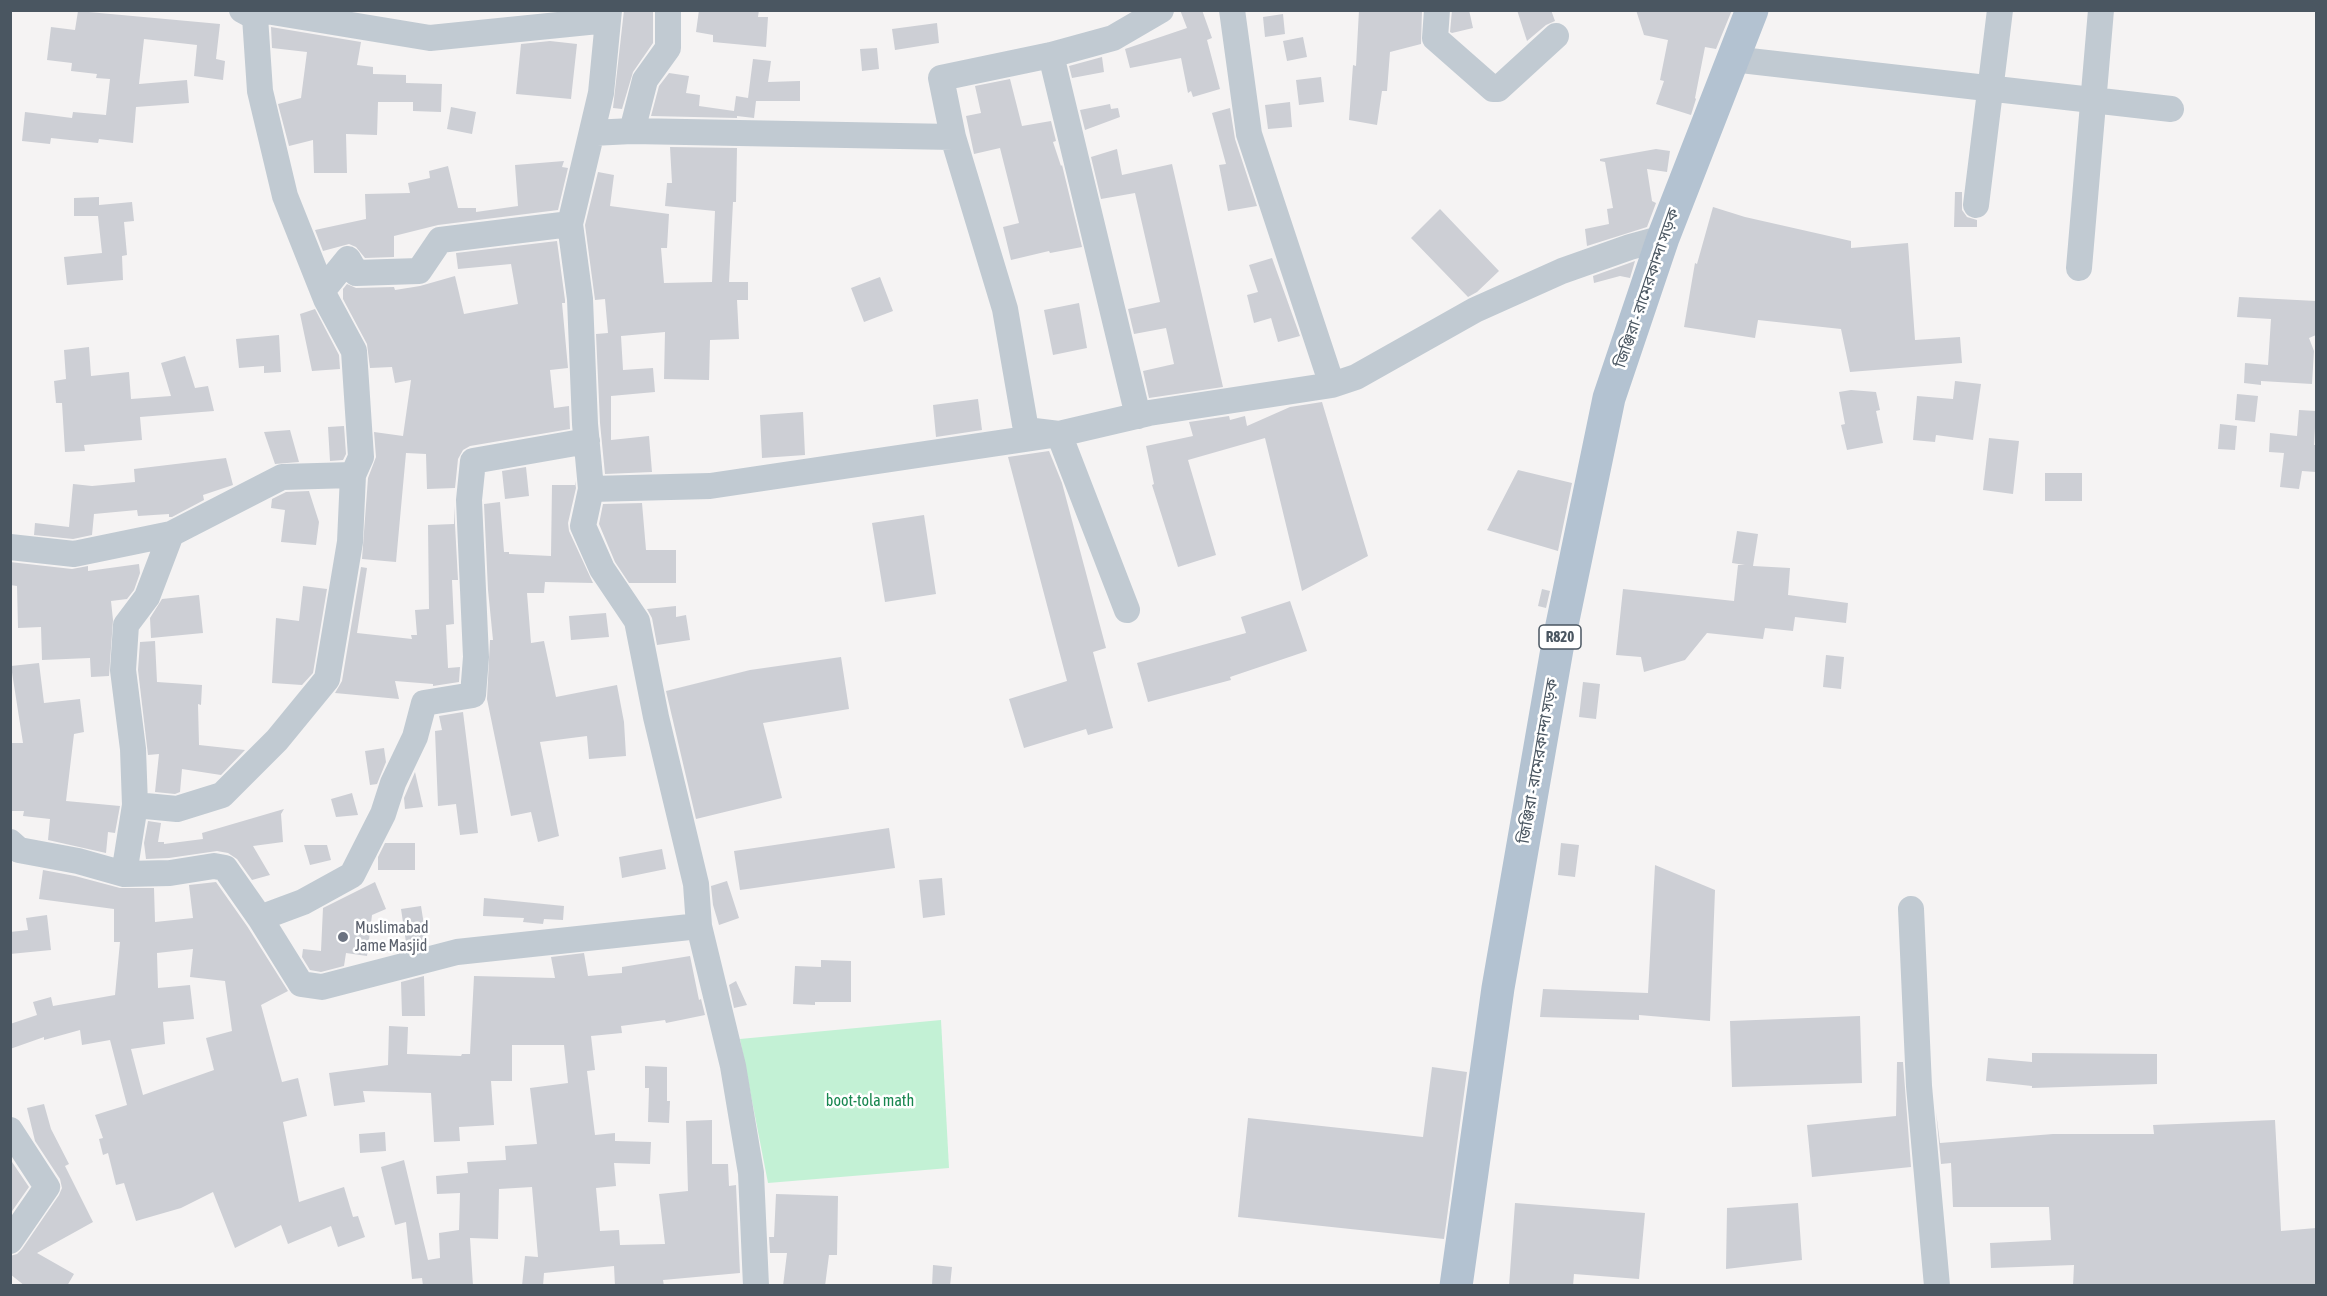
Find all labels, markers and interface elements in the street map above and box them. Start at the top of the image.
street label: জিঞ্জিরা - রামেরকান্দা সড়ক [1611,206,1683,370]
road number: R820 [1539,625,1581,649]
street label: জিঞ্জিরা - রামেরকান্দা সড়ক [1514,677,1562,845]
place label: Muslimabad Jame Masjid [355,918,429,956]
marker: Muslimabad Jame Masjid [336,930,350,944]
park label: boot-tola math [826,1091,914,1111]

